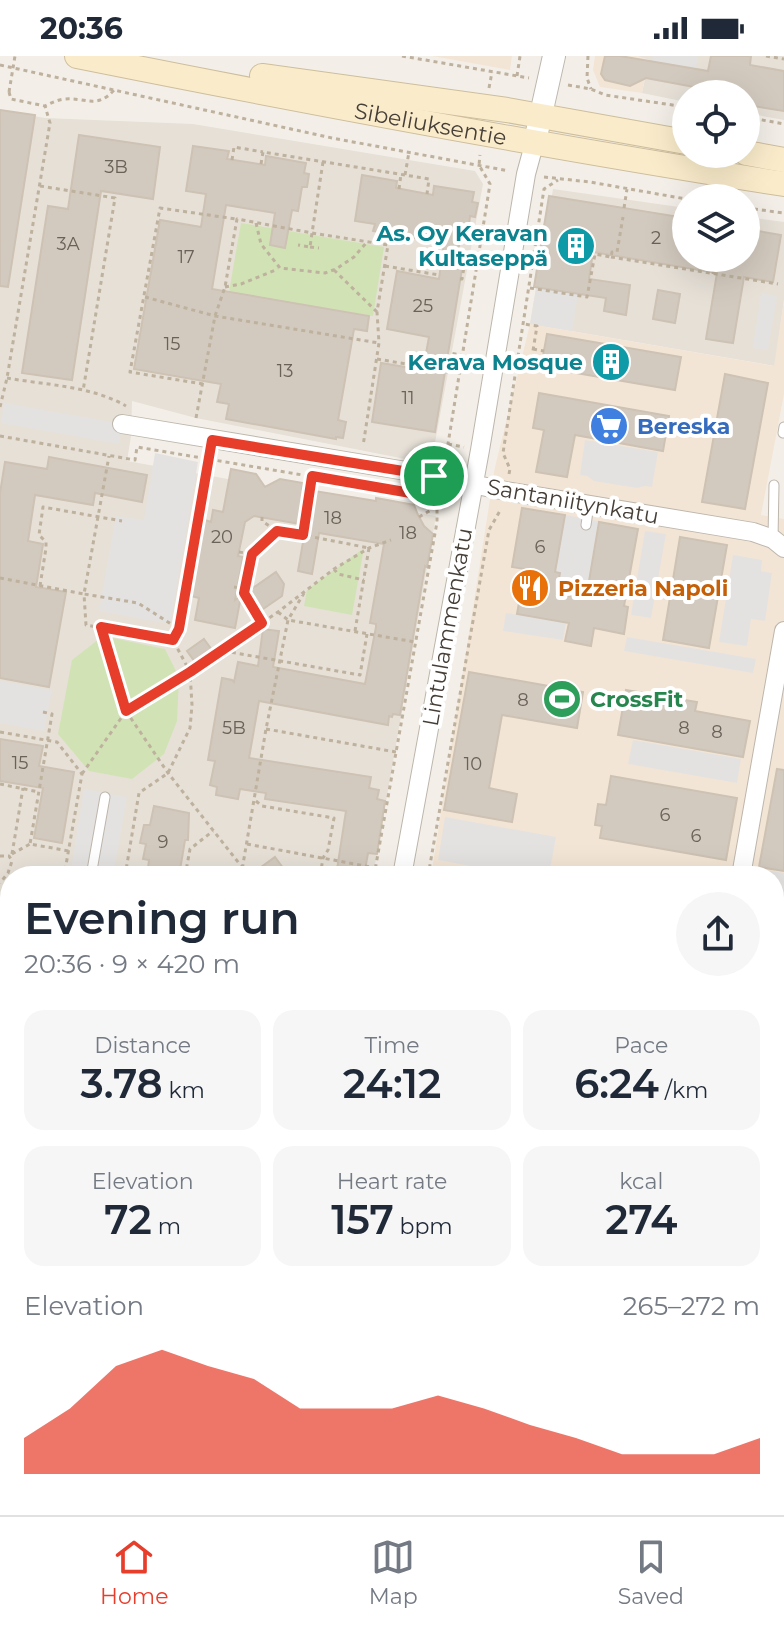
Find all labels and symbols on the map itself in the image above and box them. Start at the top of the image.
street label: Sibeliuksentie [352,97,509,151]
house number: 3B [104,156,128,178]
place label: As. Oy Keravan Kultaseppä [376,220,548,272]
building icon: As. Oy Keravan Kultaseppä [555,225,597,267]
house number: 2 [651,227,661,249]
house number: 3A [56,233,80,255]
house number: 17 [177,246,195,268]
house number: 25 [413,295,433,317]
house number: 15 [164,333,180,355]
building icon: Kerava Mosque [590,341,632,383]
place label: Kerava Mosque [408,349,583,376]
house number: 13 [277,360,293,382]
house number: 11 [402,387,415,409]
supermarket icon: Bereska [588,405,630,447]
place label: Bereska [637,413,730,440]
pin [400,442,468,510]
street label: Santaniitynkatu [485,473,661,530]
house number: 18 [324,507,342,529]
house number: 18 [399,522,417,544]
house number: 20 [211,526,233,548]
street label: Lintulammenkatu [417,526,478,728]
house number: 6 [535,536,546,558]
restaurant icon: Pizzeria Napoli [509,567,551,609]
place label: Pizzeria Napoli [558,575,728,602]
sports icon: CrossFit [541,678,583,720]
place label: CrossFit [590,686,684,713]
house number: 8 [517,689,529,711]
house number: 5B [222,717,246,739]
house number: 8 [678,717,690,739]
house number: 8 [711,721,723,743]
house number: 15 [12,752,28,774]
house number: 10 [464,753,482,775]
house number: 6 [660,804,671,826]
house number: 6 [691,825,702,847]
house number: 9 [158,831,169,853]

